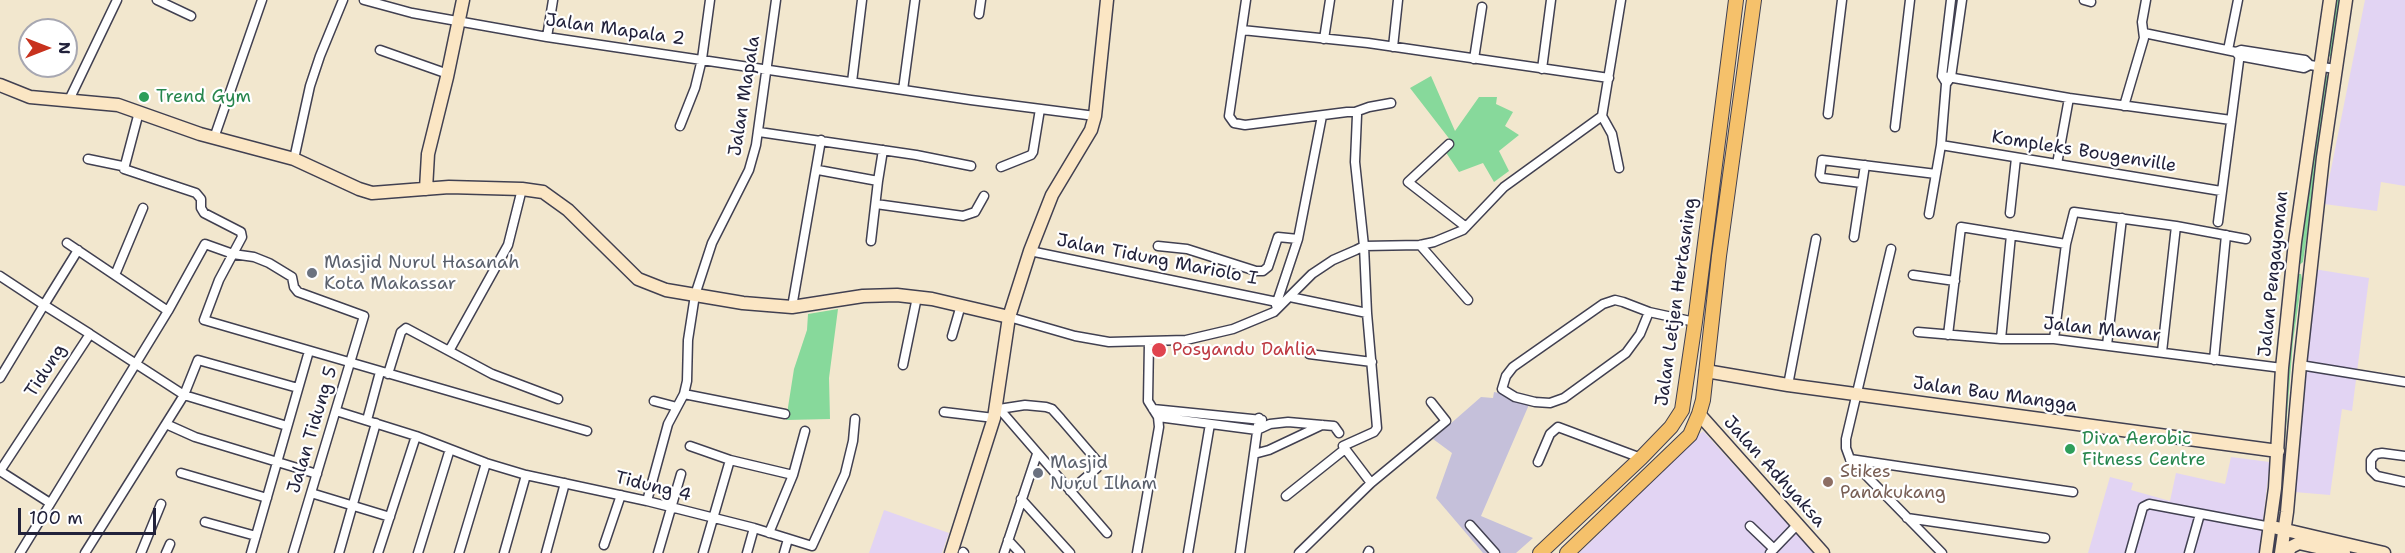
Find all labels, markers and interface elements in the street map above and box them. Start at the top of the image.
street label: Jalan Mapala 2 [544,10,686,50]
north arrow [18,18,78,78]
street label: Jalan Mapala [725,34,765,158]
text: N [54,42,75,54]
place label: Trend Gym [156,86,251,108]
marker: Trend Gym [137,90,151,104]
street label: Kompleks Bougenville [1990,127,2178,177]
street label: Jalan Pengayoman [2255,190,2293,358]
street label: Jalan Letjen Hertasning [1652,196,1702,408]
street label: Jalan Tidung Mariolo I [1055,230,1259,290]
place label: Masjid Nurul Hasanah Kota Makassar [324,252,519,294]
marker: Masjid Nurul Hasanah Kota Makassar [305,266,319,280]
street label: Jalan Mawar [2042,313,2162,347]
place label: Posyandu Dahlia [1172,339,1316,361]
street label: Tidung [21,340,71,402]
marker: Posyandu Dahlia [1150,341,1168,359]
street label: Jalan Tidung 5 [283,364,343,496]
street label: Jalan Bau Mangga [1911,373,2079,417]
street label: Jalan Adhyaksa [1718,412,1830,532]
place label: Diva Aerobic Fitness Centre [2082,428,2206,470]
marker: Diva Aerobic Fitness Centre [2063,442,2077,456]
place label: Masjid Nurul Ilham [1050,452,1157,494]
place label: Stikes Panakukang [1840,461,1946,504]
marker: Masjid Nurul Ilham [1031,466,1045,480]
street label: Tidung 4 [613,467,693,507]
marker: Stikes Panakukang [1821,475,1835,489]
scale bar [21,496,159,534]
text: 100 m [29,506,83,530]

